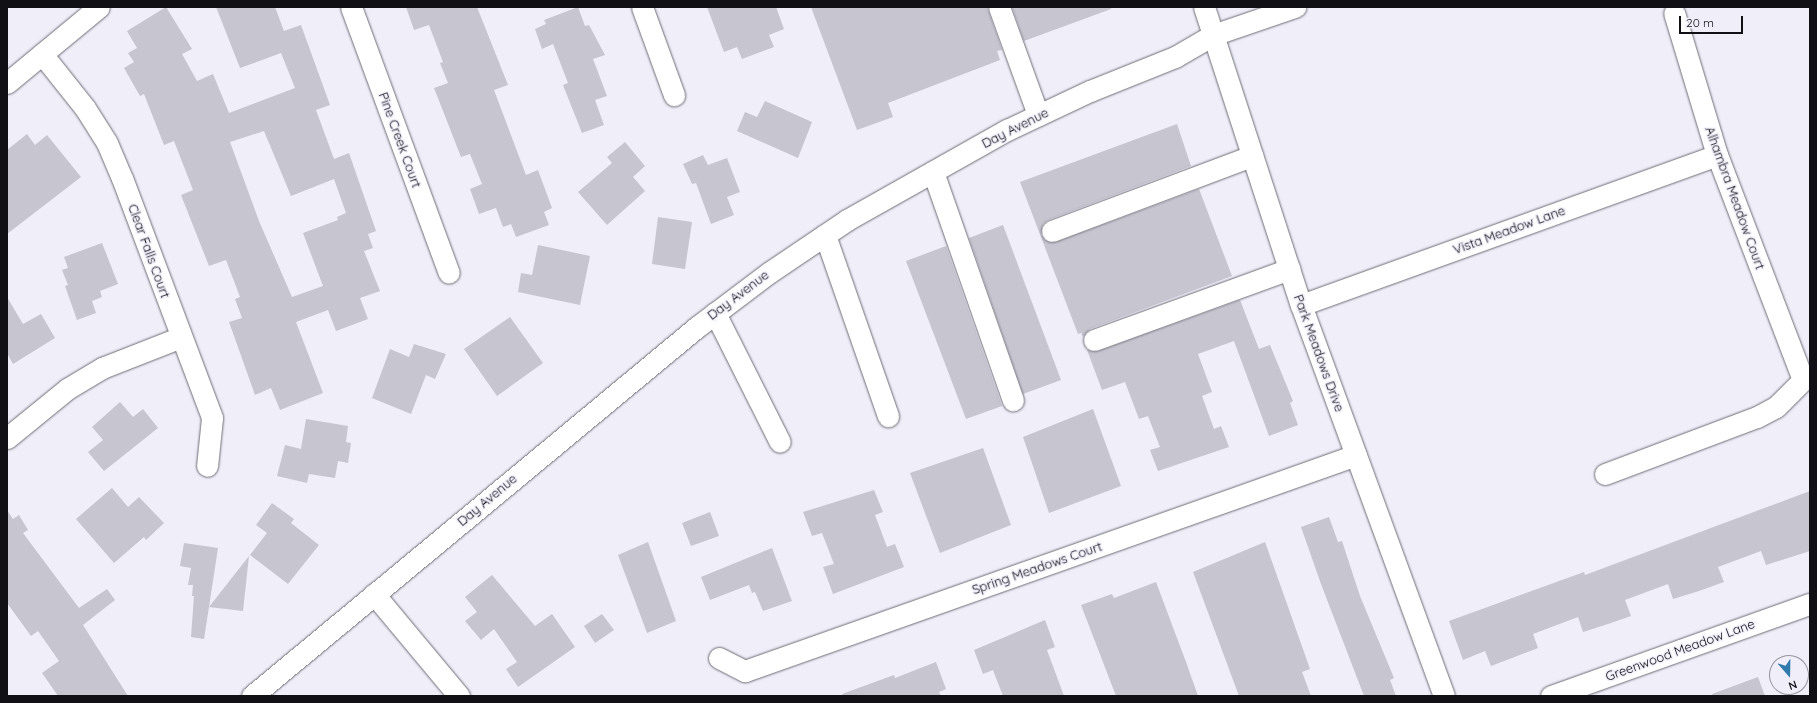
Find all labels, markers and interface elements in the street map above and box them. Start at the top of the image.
scale bar [1681,8,1745,34]
text: 20 m [1686,15,1714,30]
street label: Pine Creek Court [375,90,425,190]
street label: Day Avenue [979,105,1051,151]
street label: Alhambra Meadow Court [1702,124,1768,272]
street label: Clear Falls Court [125,202,173,300]
street label: Vista Meadow Lane [1451,202,1567,258]
street label: Day Avenue [704,267,772,323]
street label: Park Meadows Drive [1291,292,1347,414]
street label: Day Avenue [454,471,520,529]
street label: Spring Meadows Court [970,538,1104,598]
street label: Greenwood Meadow Lane [1603,616,1757,684]
north arrow [1769,655,1809,695]
text: N [1787,677,1799,693]

